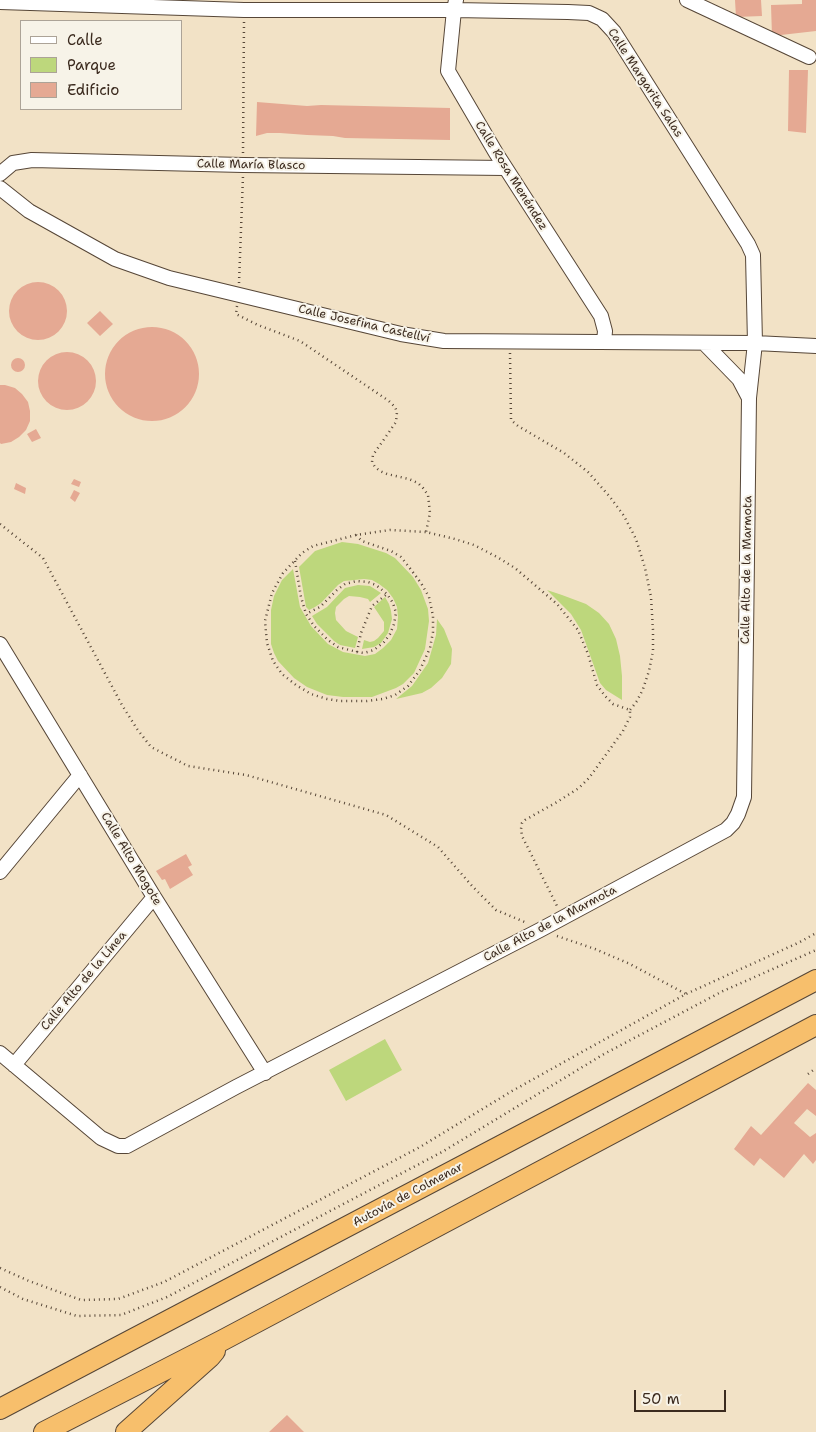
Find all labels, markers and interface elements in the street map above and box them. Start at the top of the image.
legend [20,20,182,110]
street label: Calle Margarita Salas [604,26,686,140]
text: Calle [67,30,103,50]
text: Parque [67,55,116,75]
text: Edificio [67,80,119,100]
street label: Calle Rosa Menéndez [472,119,550,233]
street label: Calle María Blasco [197,157,305,173]
street label: Calle Josefina Castellví [297,302,431,346]
street label: Calle Alto de la Marmota [739,496,755,644]
street label: Calle Alto Mogote [98,810,164,908]
street label: Calle Alto de la Marmota [481,883,619,965]
street label: Calle Alto de la Línea [38,928,130,1034]
street label: Autovía de Colmenar [351,1160,465,1230]
scale bar [636,1380,728,1412]
text: 50 m [642,1389,680,1409]

